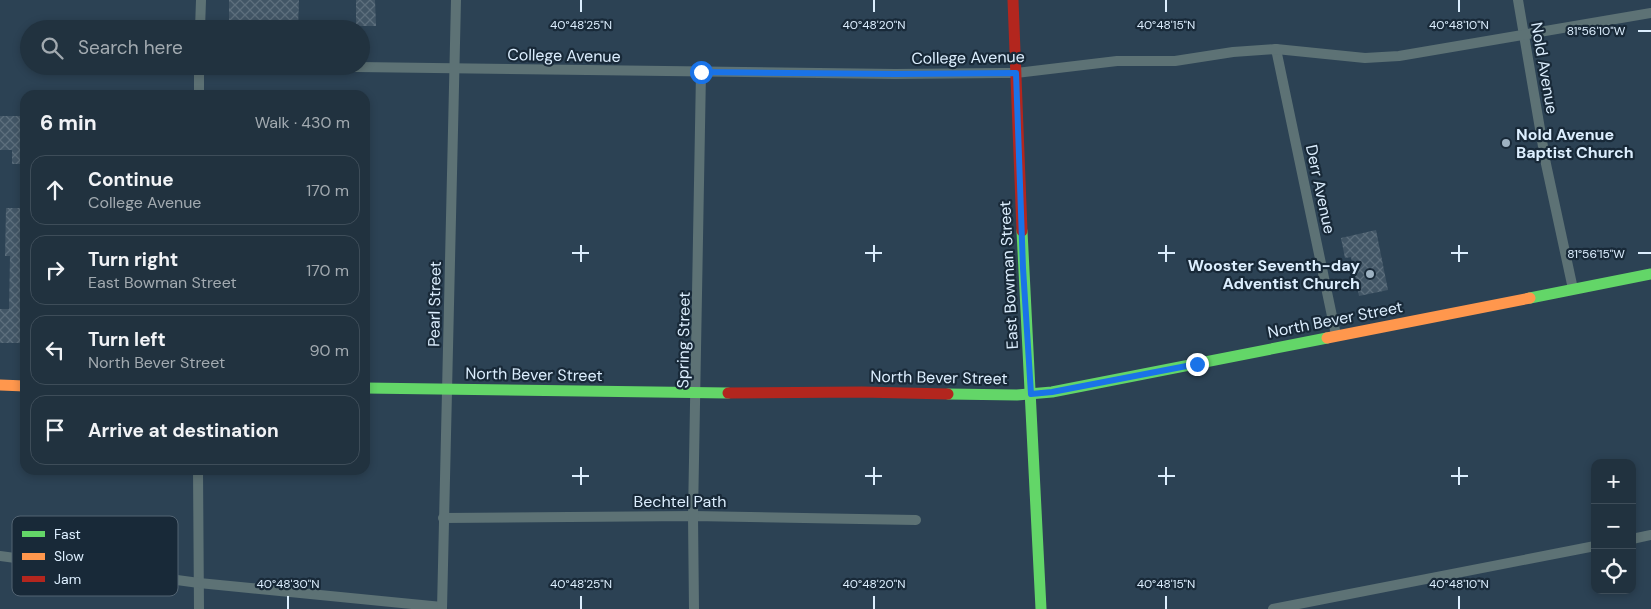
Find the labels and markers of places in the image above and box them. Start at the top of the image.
place label: Nold Avenue Baptist Church [1516,124,1634,163]
marker: Nold Avenue Baptist Church [1500,137,1512,149]
place label: Wooster Seventh-day Adventist Church [1188,255,1360,294]
marker: Wooster Seventh-day Adventist Church [1364,268,1376,280]

